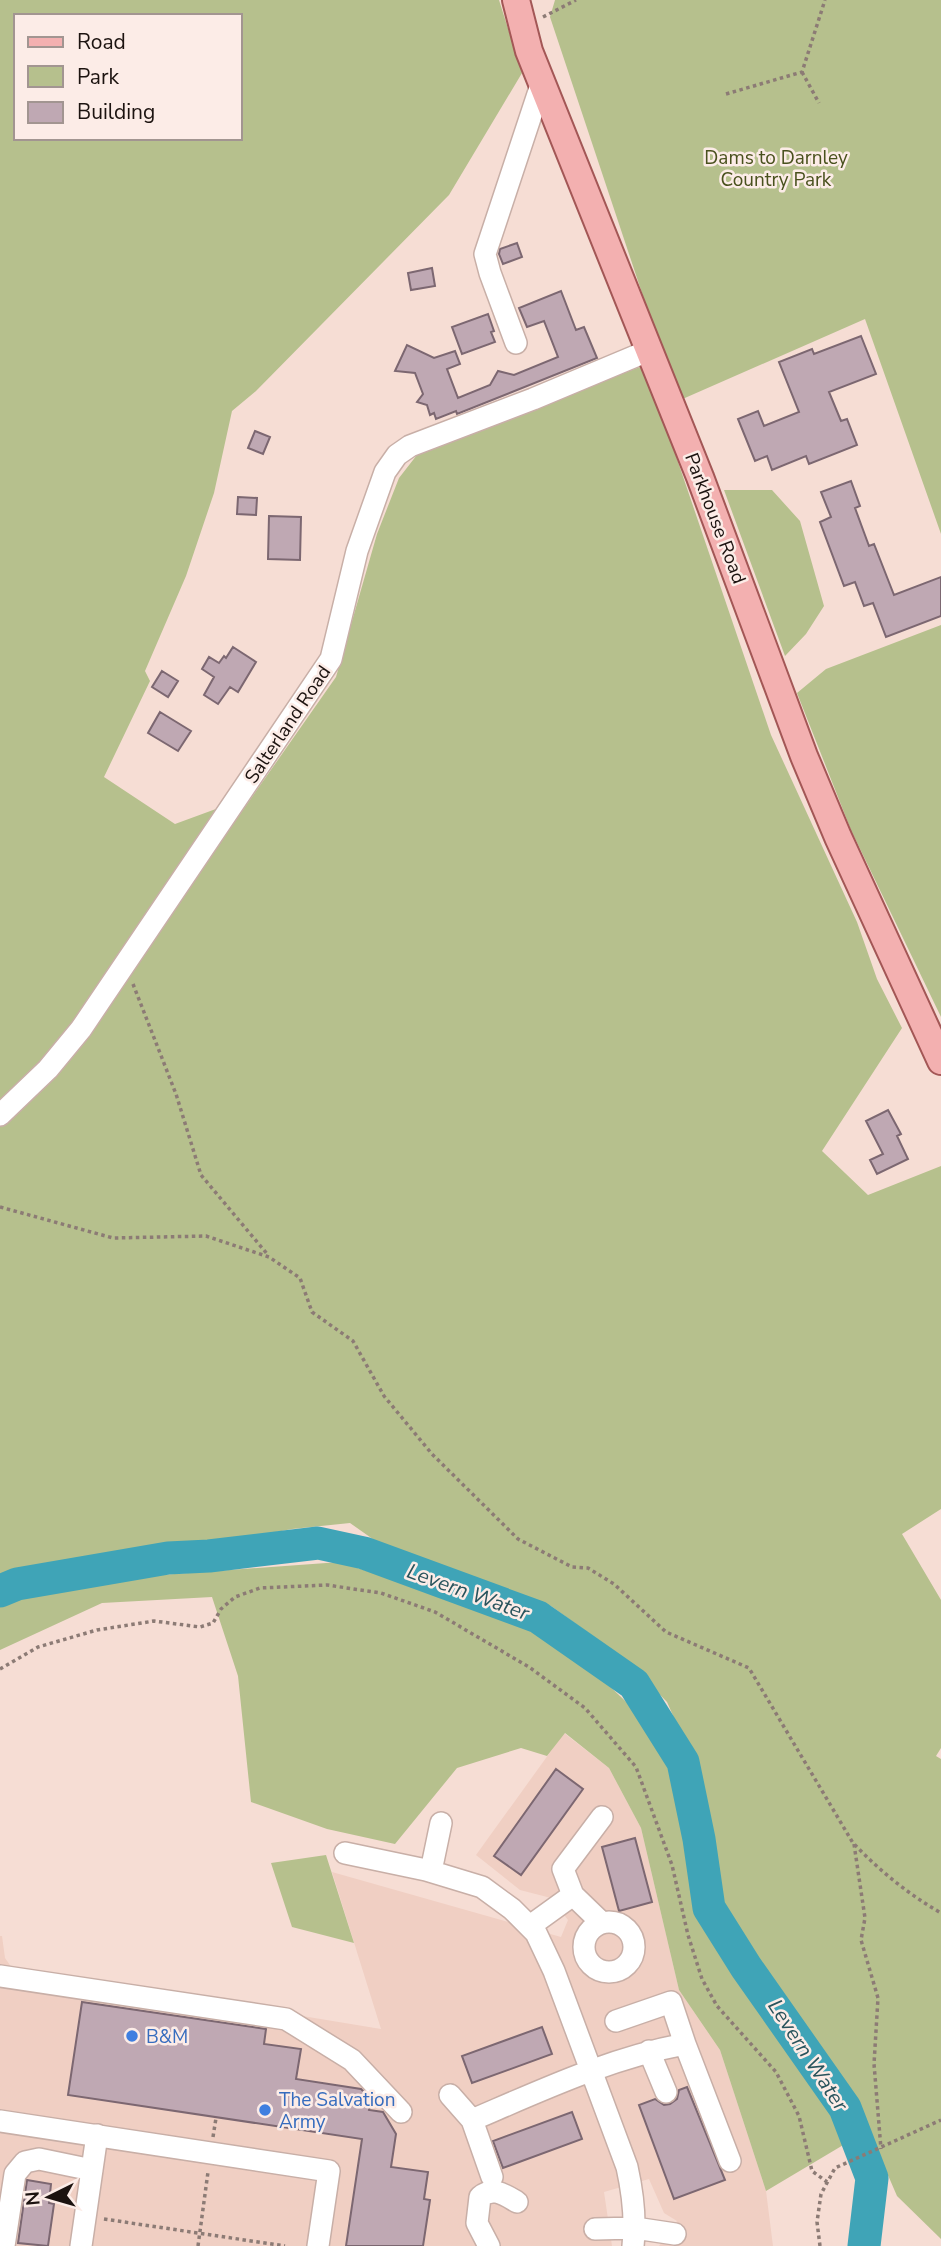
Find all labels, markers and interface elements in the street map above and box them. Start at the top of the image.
legend [14,14,242,140]
text: Road [77,28,126,56]
text: Park [77,63,119,91]
text: Building [77,98,155,126]
park label: Dams to Darnley Country Park [704,145,848,193]
street label: Parkhouse Road [678,449,752,588]
street label: Salterland Road [239,660,337,789]
water label: Levern Water [403,1557,533,1627]
water label: Levern Water [761,1994,855,2117]
place label: B&M [146,2024,188,2050]
marker: B&M [124,2028,140,2044]
place label: The Salvation Army [279,2087,395,2135]
marker: The Salvation Army [257,2102,273,2118]
north arrow [14,2162,84,2232]
text: N [19,2190,47,2207]

